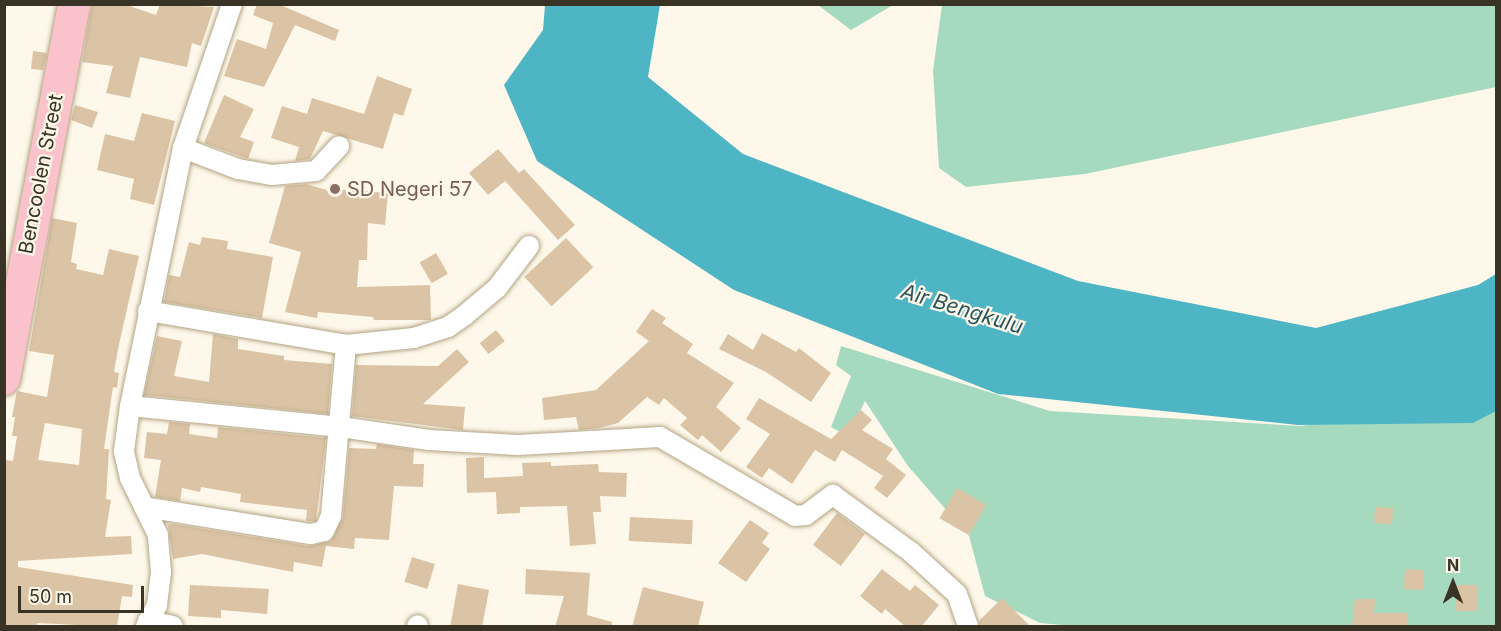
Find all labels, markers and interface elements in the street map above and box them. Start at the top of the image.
street label: Bencoolen Street [14,92,68,256]
place label: SD Negeri 57 [347,177,472,201]
marker: SD Negeri 57 [328,182,342,196]
water label: Air Bengkulu [898,279,1026,339]
north arrow [1423,553,1483,613]
text: N [1447,555,1459,575]
scale bar [21,574,147,612]
text: 50 m [29,586,72,607]

